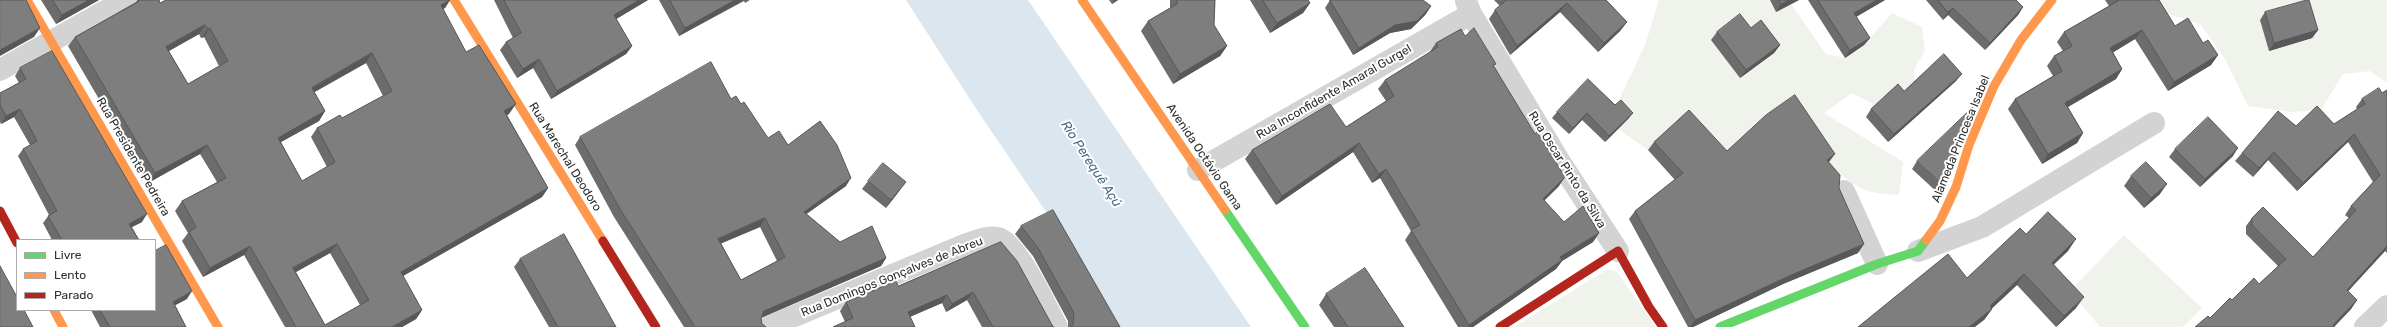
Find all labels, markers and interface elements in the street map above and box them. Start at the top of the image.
street label: Rua Inconfidente Amaral Gurgel [1254,42,1414,142]
street label: Alameda Princesa Isabel [1929,73,1993,205]
street label: Rua Presidente Pedreira [93,95,173,219]
street label: Rua Marechal Deodoro [526,100,604,214]
street label: Avenida Octávio Gama [1163,101,1245,213]
street label: Rua Oscar Pinto da Silva [1525,109,1609,231]
water label: Rio Perequê Açú [1057,118,1125,210]
street label: Rua Domingos Gonçalves de Abreu [799,234,985,320]
legend [16,239,156,311]
text: Livre [54,248,81,262]
text: Lento [54,268,86,282]
text: Parado [54,288,93,302]

